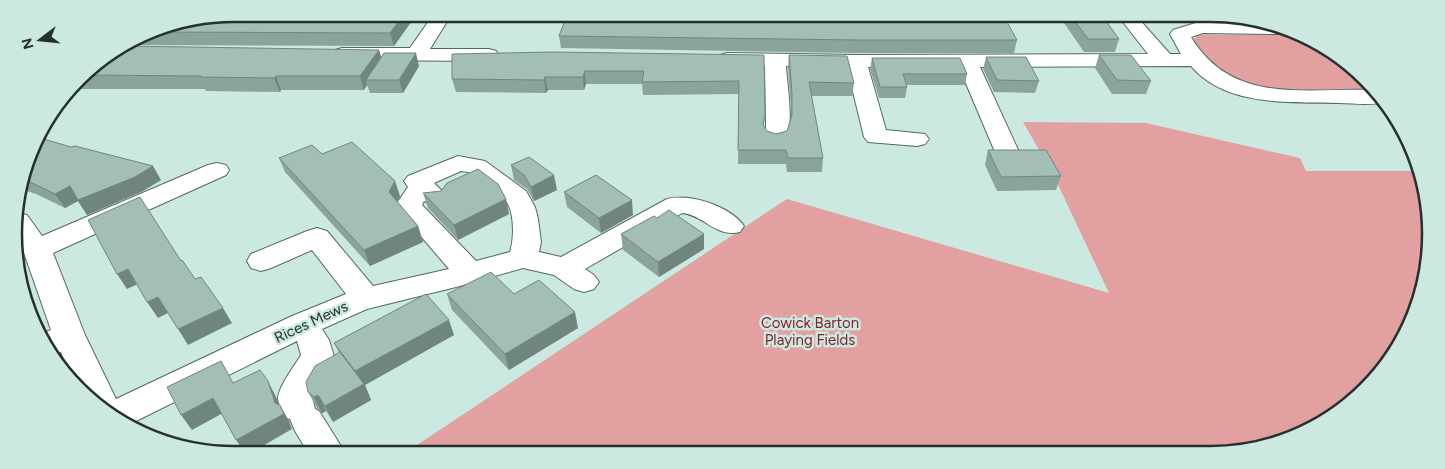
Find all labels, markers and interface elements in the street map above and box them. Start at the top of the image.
north arrow [15,15,65,65]
text: N [18,36,38,51]
street label: Rices Mews [271,297,351,347]
park label: Cowick Barton Playing Fields [761,314,859,349]

